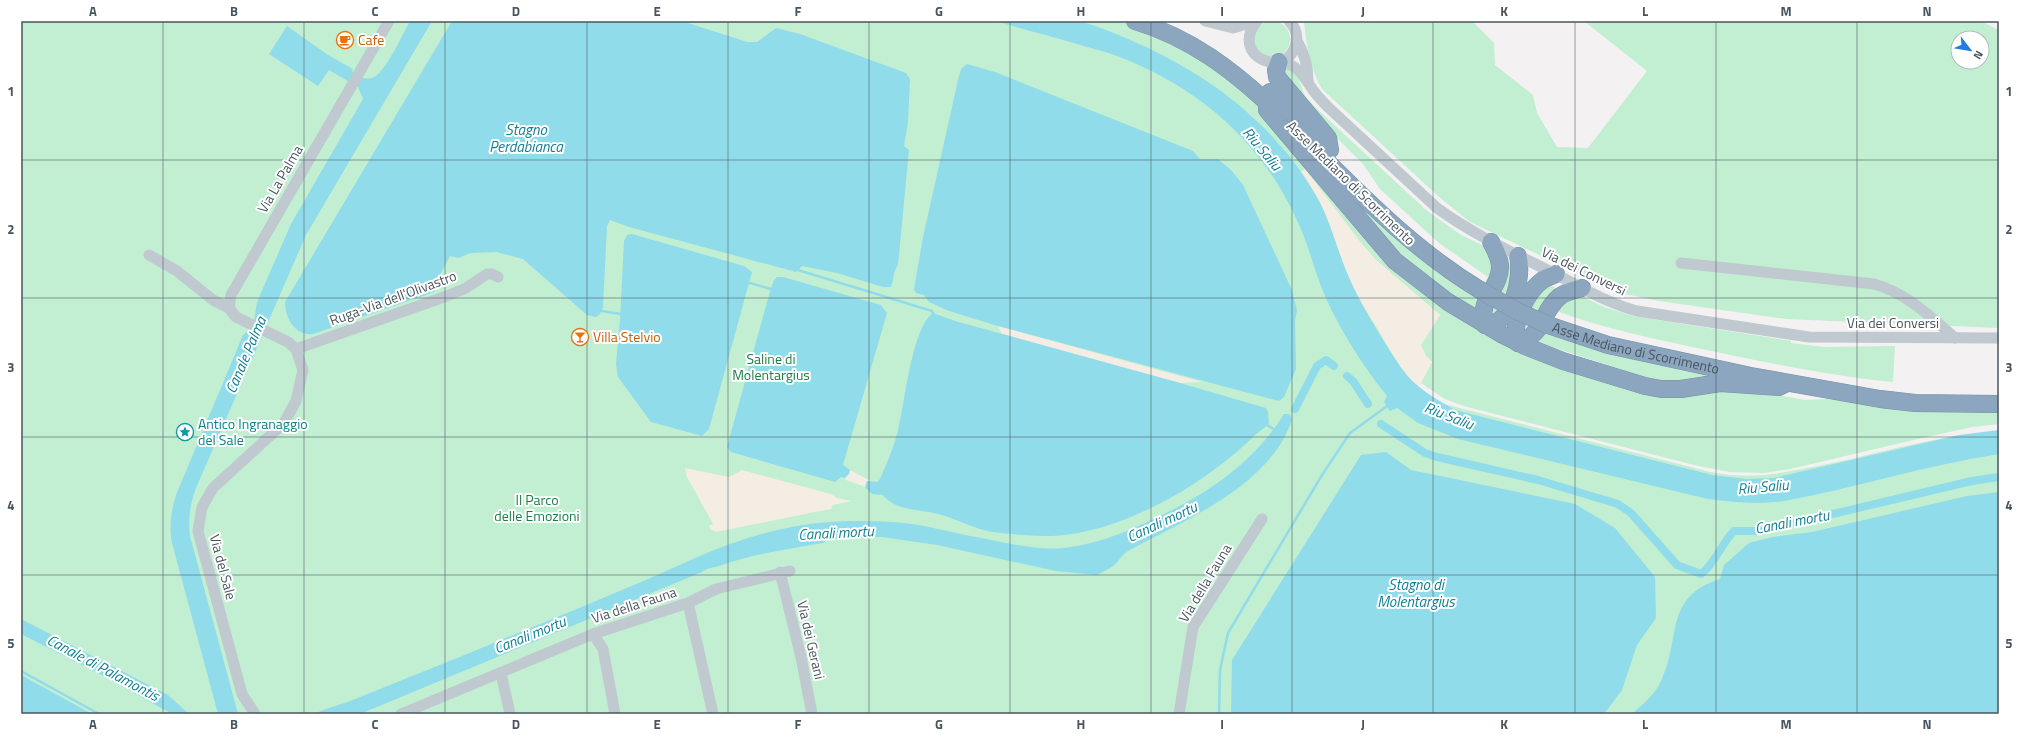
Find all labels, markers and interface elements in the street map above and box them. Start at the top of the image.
text: A [89,1,97,21]
text: B [230,1,238,21]
text: C [371,1,379,21]
text: D [512,1,520,21]
text: E [653,1,661,21]
text: F [795,1,802,21]
text: G [935,1,943,21]
text: H [1077,1,1085,21]
text: I [1220,1,1224,21]
text: J [1361,1,1365,21]
text: K [1500,1,1508,21]
text: L [1642,1,1648,21]
text: M [1780,1,1792,21]
text: N [1922,1,1932,21]
place label: Cafe [358,29,384,50]
cafe icon: Cafe [335,30,355,50]
north arrow [1950,30,1990,70]
text: N [1970,48,1987,63]
text: 1 [7,81,15,101]
text: 1 [2005,81,2013,101]
street label: Asse Mediano di Scorrimento [1282,115,1420,250]
water label: Stagno Perdabianca [489,118,564,158]
water label: Riu Saliu [1237,122,1289,177]
street label: Via La Palma [252,141,307,217]
text: 2 [7,219,15,239]
text: 2 [2005,219,2013,239]
street label: Via dei Conversi [1538,241,1630,300]
street label: Ruga-Via dell'Olivastro [326,265,459,330]
water label: Canale Palma [219,311,273,397]
street label: Via dei Conversi [1847,312,1939,333]
street label: Asse Mediano di Scorrimento [1550,316,1721,379]
place label: Villa Stelvio [593,326,661,347]
bar icon: Villa Stelvio [570,327,590,347]
park label: Saline di Molentargius [732,348,810,385]
text: 3 [7,357,15,377]
text: 3 [2005,357,2013,377]
water label: Riu Saliu [1421,396,1479,436]
place label: Antico Ingranaggio del Sale [198,413,308,450]
place icon: Antico Ingranaggio del Sale [175,422,195,442]
water label: Riu Saliu [1737,473,1791,500]
park label: Il Parco delle Emozioni [494,489,580,526]
text: 4 [7,495,15,515]
water label: Canali mortu [1123,495,1202,548]
text: 4 [2005,495,2013,515]
water label: Canali mortu [1753,503,1833,540]
water label: Canali mortu [798,519,876,546]
street label: Via del Sale [205,532,242,602]
street label: Via della Fauna [1173,540,1236,626]
water label: Stagno di Molentargius [1377,573,1456,613]
street label: Via della Fauna [589,581,679,628]
street label: Via dei Gerani [792,599,831,681]
water label: Canali mortu [490,609,571,659]
water label: Canale di Palamontis [43,628,165,708]
text: 5 [7,633,15,653]
text: 5 [2005,633,2013,653]
text: A [89,714,97,734]
text: B [230,714,238,734]
text: C [371,714,379,734]
text: D [512,714,520,734]
text: E [653,714,661,734]
text: F [795,714,802,734]
text: G [935,714,943,734]
text: H [1077,714,1085,734]
text: I [1220,714,1224,734]
text: J [1361,714,1365,734]
text: K [1500,714,1508,734]
text: L [1642,714,1648,734]
text: M [1780,714,1792,734]
text: N [1922,714,1932,734]

